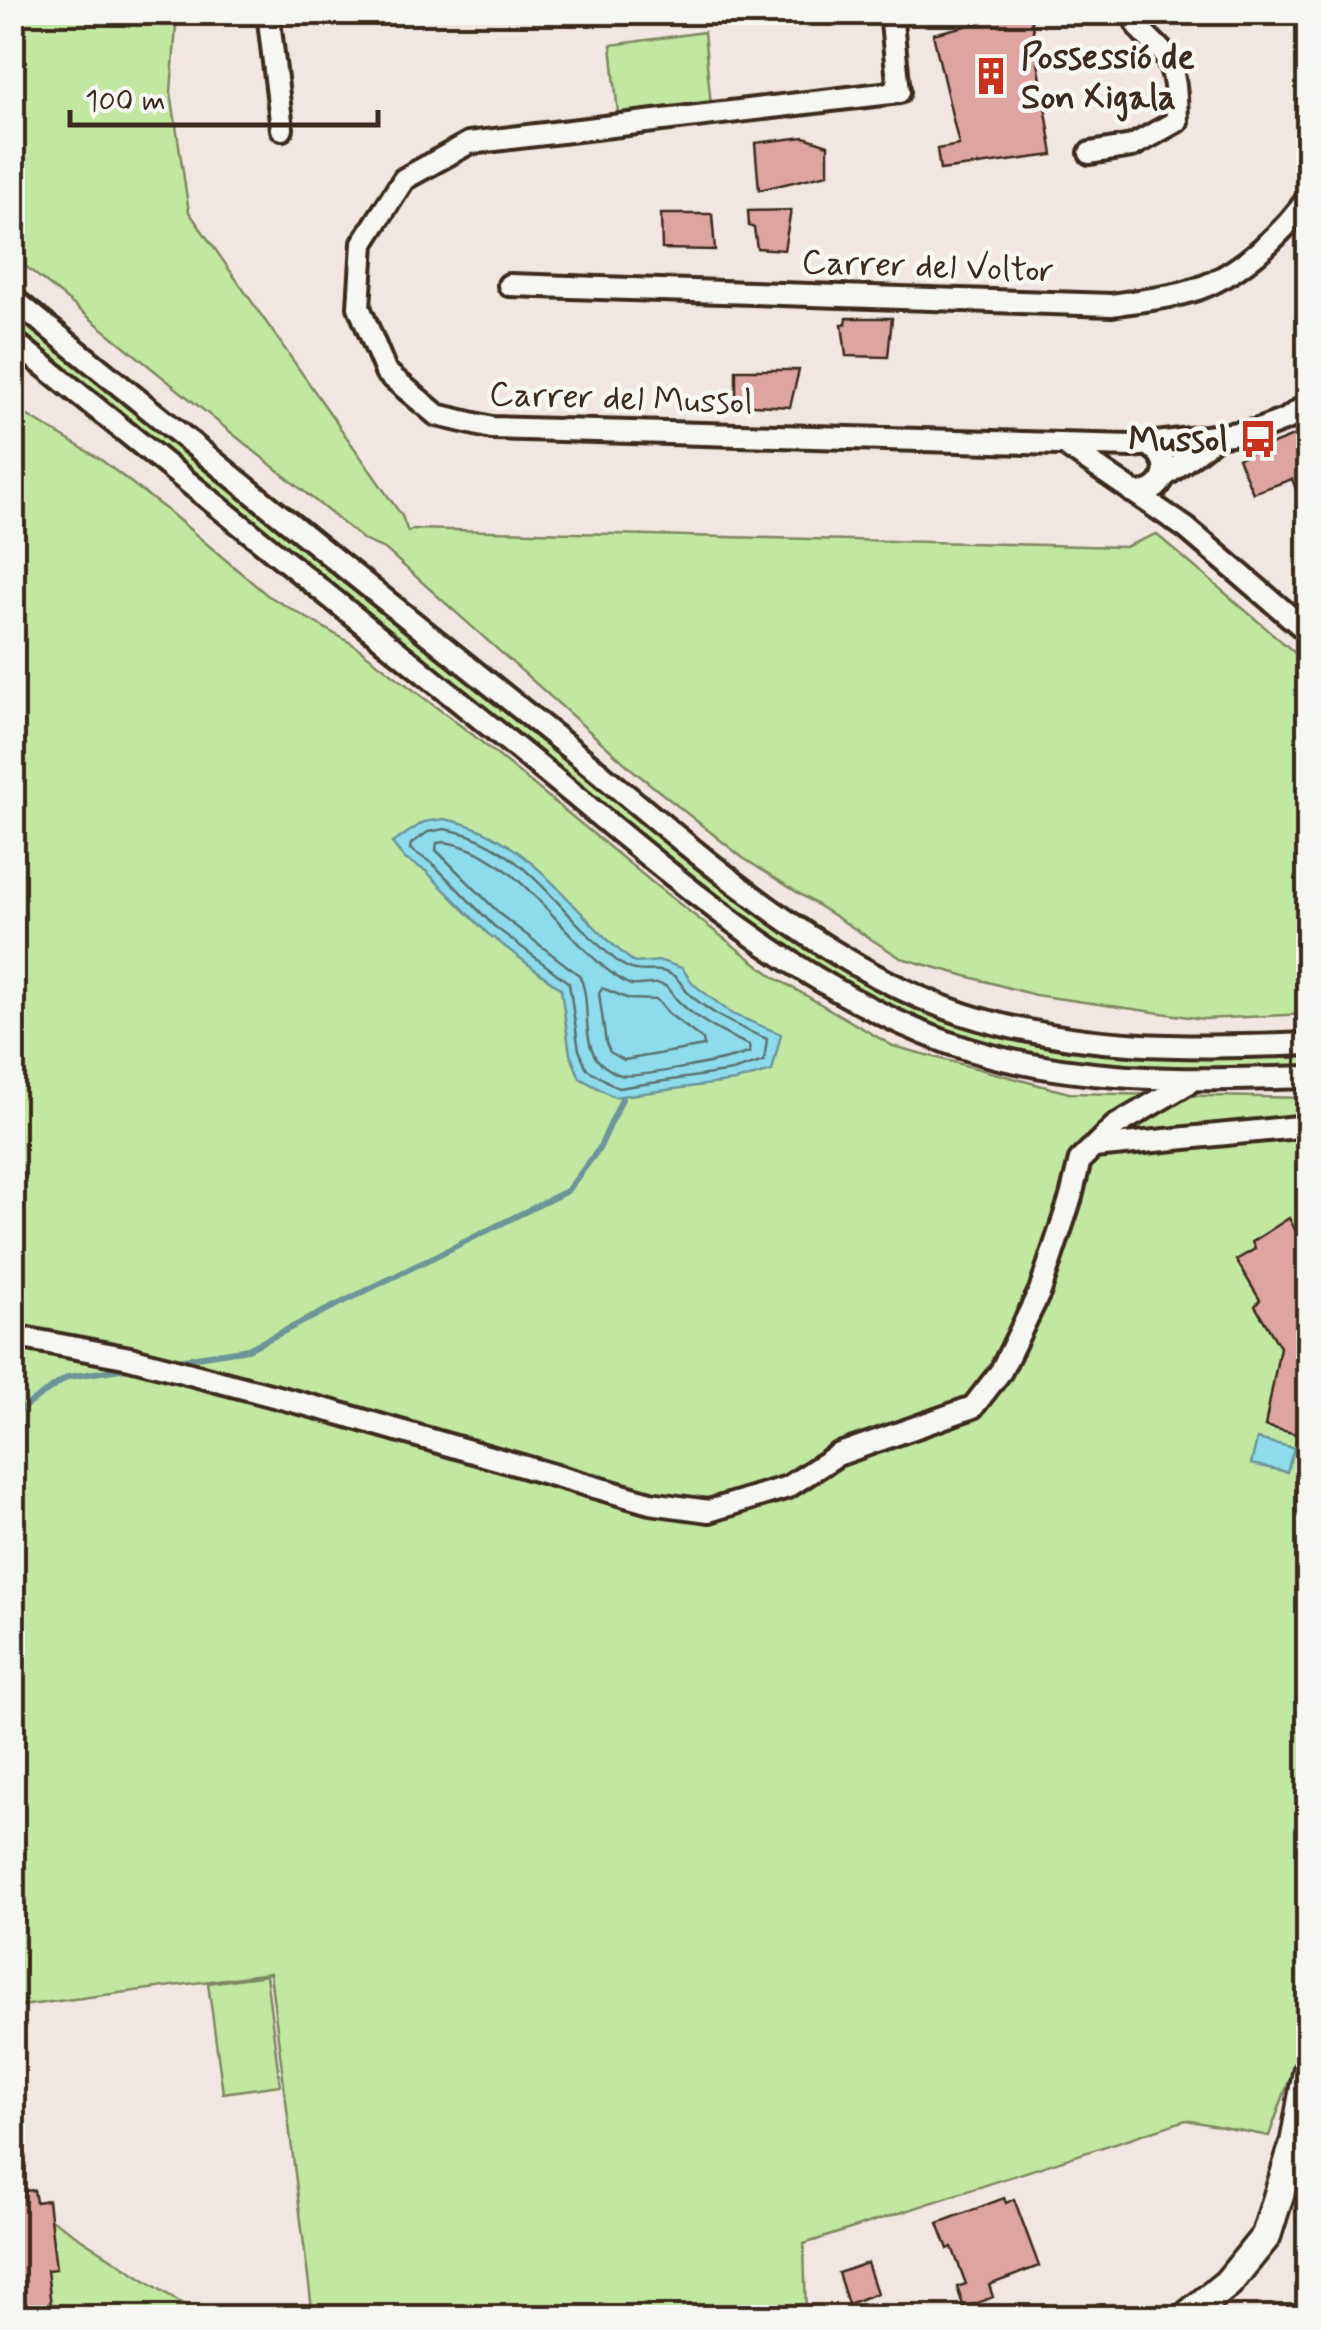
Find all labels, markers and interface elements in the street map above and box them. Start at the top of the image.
place label: Possessió de Son Xigala [1021,35,1195,122]
building icon: Possessió de Son Xigala [970,55,1012,97]
scale bar [70,65,378,127]
text: 100 m [85,82,166,121]
street label: Carrer del Voltor [801,240,1055,294]
street label: Carrer del Mussol [488,371,754,427]
place label: Mussol [1129,418,1228,464]
bus stop icon: Mussol [1237,418,1279,460]

